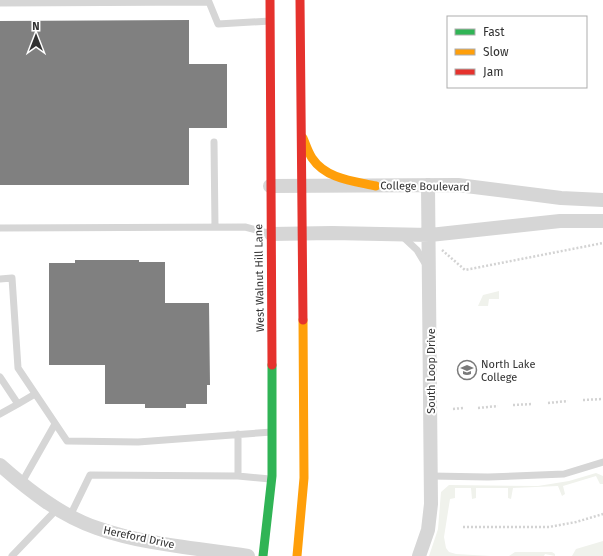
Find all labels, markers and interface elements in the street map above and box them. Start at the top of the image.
north arrow [16,16,56,56]
legend [447,16,587,88]
text: N [32,20,40,33]
text: Fast [483,25,505,39]
text: Slow [483,45,509,59]
text: Jam [483,65,503,79]
street label: College Boulevard [380,179,470,194]
street label: West Walnut Hill Lane [252,224,267,332]
street label: South Loop Drive [425,328,438,414]
place label: North Lake College [481,358,535,384]
school or university icon: North Lake College [456,359,478,381]
street label: Hereford Drive [102,524,176,551]

